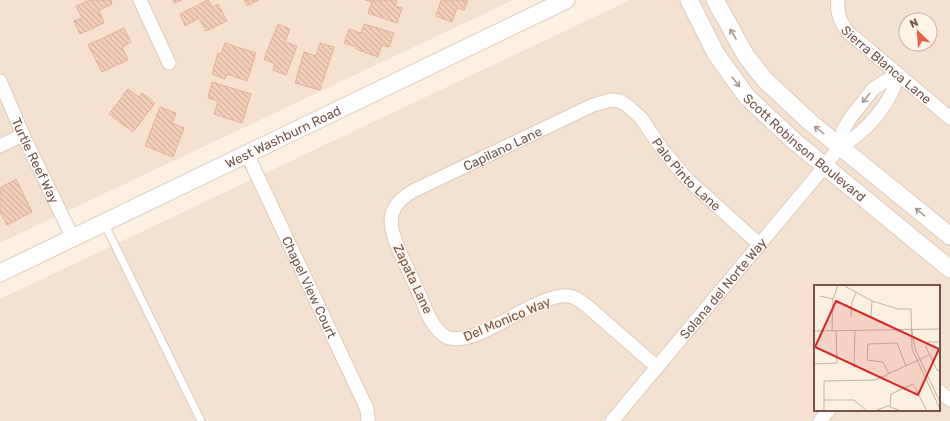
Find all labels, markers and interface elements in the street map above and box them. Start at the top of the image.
north arrow [898,12,938,52]
text: N [908,16,920,31]
street label: Sierra Blanca Lane [838,23,935,107]
one-way arrow [728,28,736,40]
one-way arrow [731,77,740,88]
street label: Scott Robinson Boulevard [741,90,869,204]
one-way arrow [862,93,871,104]
street label: West Washburn Road [223,102,343,171]
street label: Turtle Reef Way [9,115,62,206]
street label: Capilano Lane [461,123,544,173]
one-way arrow [814,125,825,134]
street label: Palo Pinto Lane [649,135,724,213]
one-way arrow [914,207,925,216]
street label: Chapel View Court [279,234,340,340]
street label: Solana del Norte Way [677,235,769,342]
street label: Zapata Lane [390,242,436,316]
inset map [814,285,940,411]
street label: Del Monico Way [461,294,553,344]

